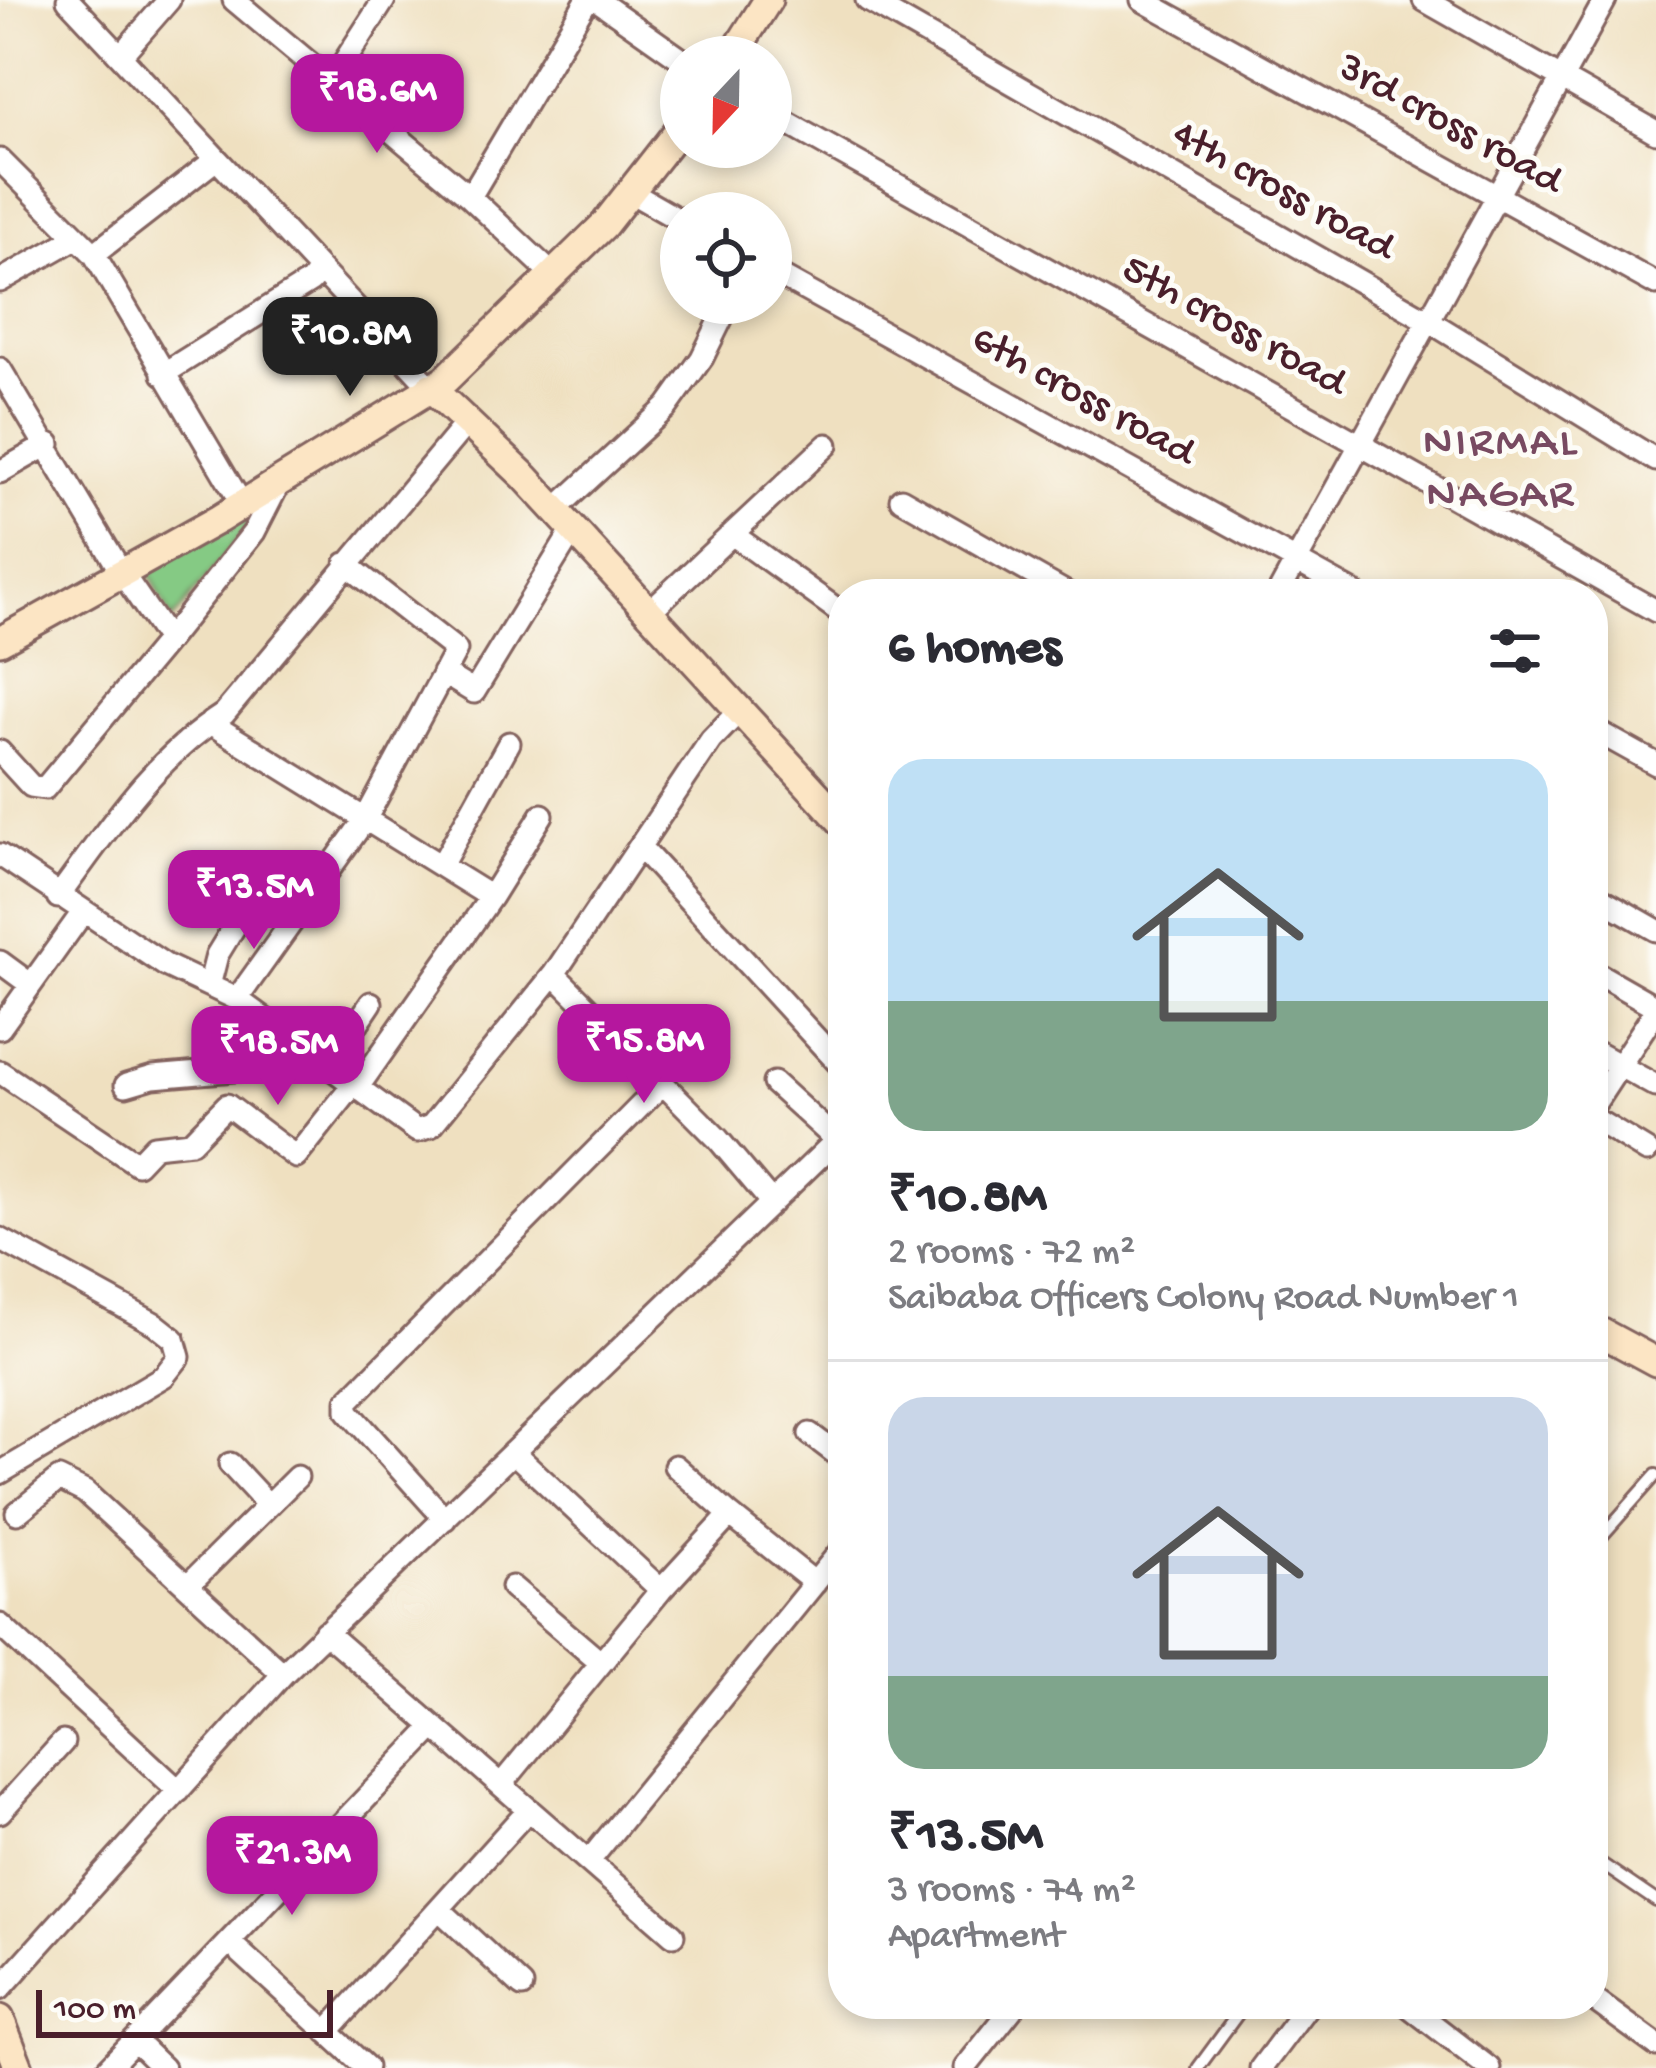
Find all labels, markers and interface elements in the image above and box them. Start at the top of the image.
north arrow [660,36,792,168]
map controls [660,36,792,324]
street label: 3rd cross road [1328,44,1572,209]
pin: ₹18.6M [279,54,475,156]
text: ₹18.6M [318,70,436,116]
street label: 4th cross road [1163,112,1404,276]
button: locate [660,192,792,324]
street label: 5th cross road [1113,246,1356,411]
pin: ₹10.8M [252,297,448,399]
text: ₹10.8M [290,313,410,359]
street label: 6th cross road [962,317,1205,481]
district label: NIRMAL NAGAR [1423,418,1579,523]
icon: filters [1482,618,1548,684]
text: 6 homes [888,621,1061,681]
icon: home [1110,837,1326,1053]
pin: ₹13.5M [156,850,352,952]
text: ₹13.5M [195,866,313,912]
pin: ₹15.8M [546,1004,742,1106]
pin: ₹18.5M [180,1006,376,1108]
text: ₹15.8M [584,1020,704,1066]
text: ₹18.5M [218,1022,338,1068]
text: ₹10.8M [888,1171,1046,1231]
text: 2 rooms · 72 m² [888,1231,1135,1277]
text: Saibaba Officers Colony Road Number 1 [888,1277,1519,1323]
icon: home [1110,1475,1326,1691]
text: ₹13.5M [888,1809,1042,1869]
pin: ₹21.3M [194,1816,390,1918]
text: ₹21.3M [234,1832,350,1878]
text: 3 rooms · 74 m² [888,1869,1136,1915]
text: Apartment [888,1915,1064,1961]
scale bar [36,1984,333,2037]
text: 100 m [54,1992,136,2030]

